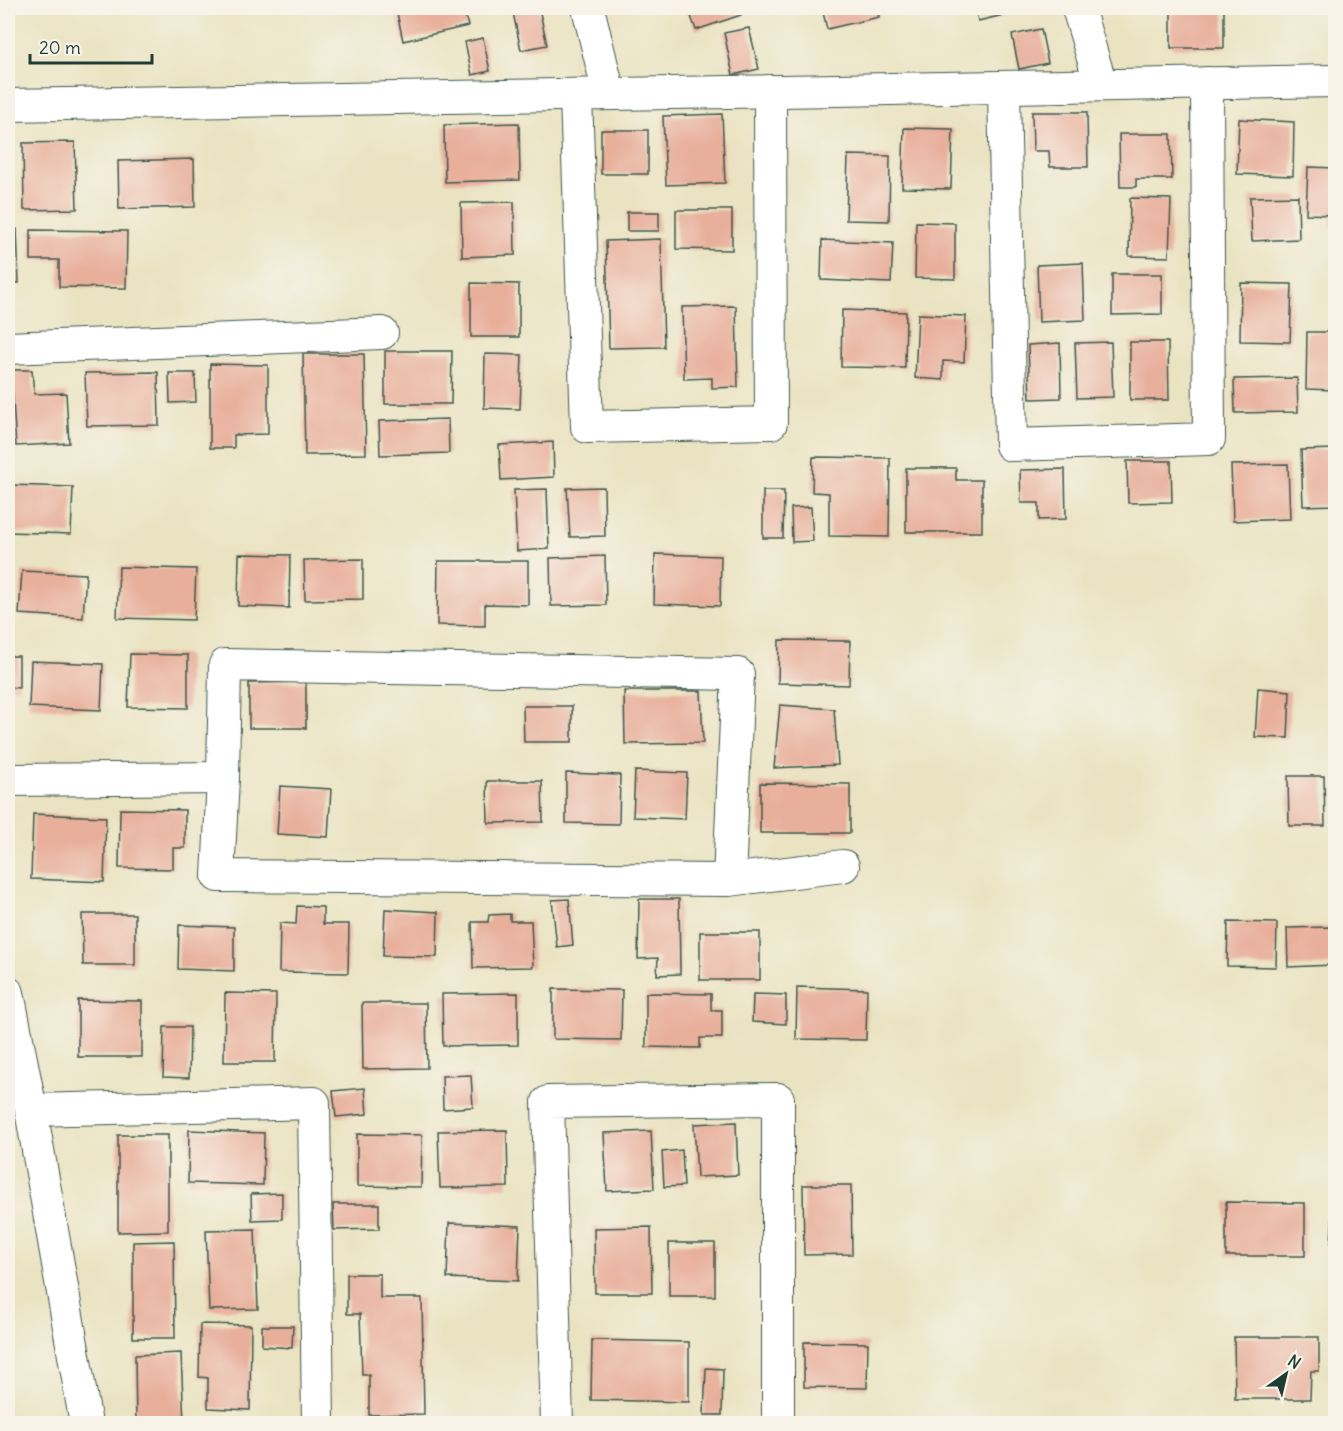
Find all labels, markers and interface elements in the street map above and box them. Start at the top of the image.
scale bar [30,27,152,65]
text: 20 m [39,36,81,59]
north arrow [1256,1344,1316,1404]
text: N [1284,1350,1305,1373]

